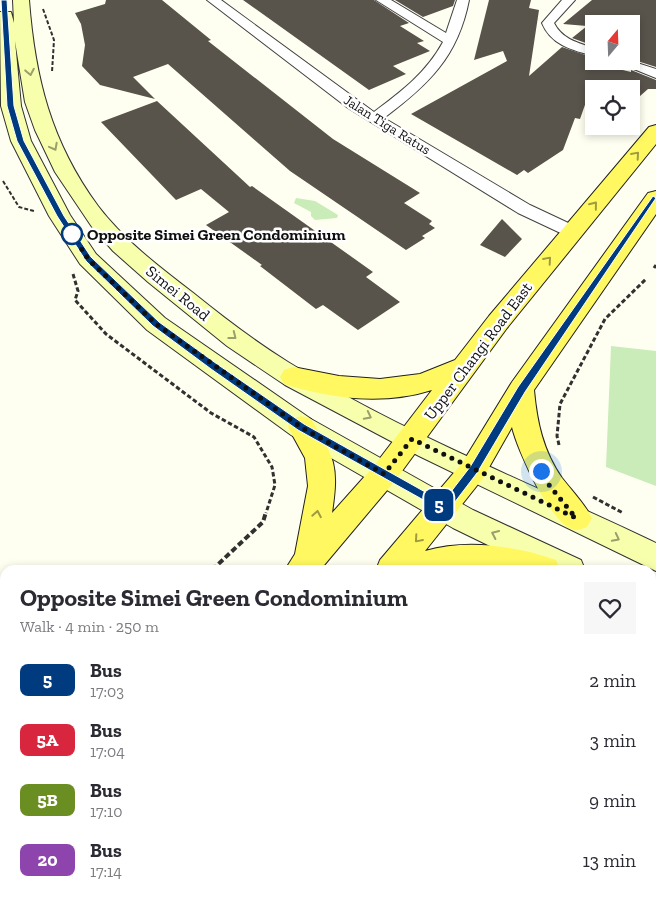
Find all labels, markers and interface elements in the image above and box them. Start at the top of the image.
north arrow [585,15,640,70]
map controls [585,15,640,135]
one-way arrow [24,67,34,76]
button: locate [585,80,640,135]
street label: Jalan Tiga Ratus [341,92,433,158]
one-way arrow [48,141,58,150]
one-way arrow [630,152,639,161]
one-way arrow [588,201,597,211]
marker: Opposite Simei Green Condominium [61,223,83,245]
place label: Opposite Simei Green Condominium [87,225,345,244]
one-way arrow [543,257,552,266]
street label: Simei Road [142,261,214,325]
street label: Upper Changi Road East [420,278,536,424]
one-way arrow [227,331,236,339]
one-way arrow [363,410,372,420]
your location [529,459,554,484]
line badge: 5 [423,489,455,521]
text: 5 [434,494,444,516]
one-way arrow [312,510,322,519]
one-way arrow [491,530,500,540]
one-way arrow [611,532,620,542]
one-way arrow [415,533,424,542]
button: heart [584,582,636,634]
text: Opposite Simei Green Condominium [20,583,408,612]
text: Walk · 4 min · 250 m [20,617,159,636]
text: Bus [90,659,122,682]
text: 5 [43,669,52,691]
text: 2 min [589,669,636,692]
text: 17:03 [90,682,124,701]
text: Bus [90,719,122,742]
text: 5A [37,729,58,751]
text: 3 min [590,729,636,752]
text: 17:04 [90,742,125,761]
text: Bus [90,779,122,802]
text: 5B [37,789,58,811]
text: 9 min [589,789,636,812]
text: 17:10 [90,802,122,821]
text: Bus [90,839,122,862]
text: 20 [37,849,58,871]
text: 13 min [582,849,636,872]
text: 17:14 [90,862,122,881]

